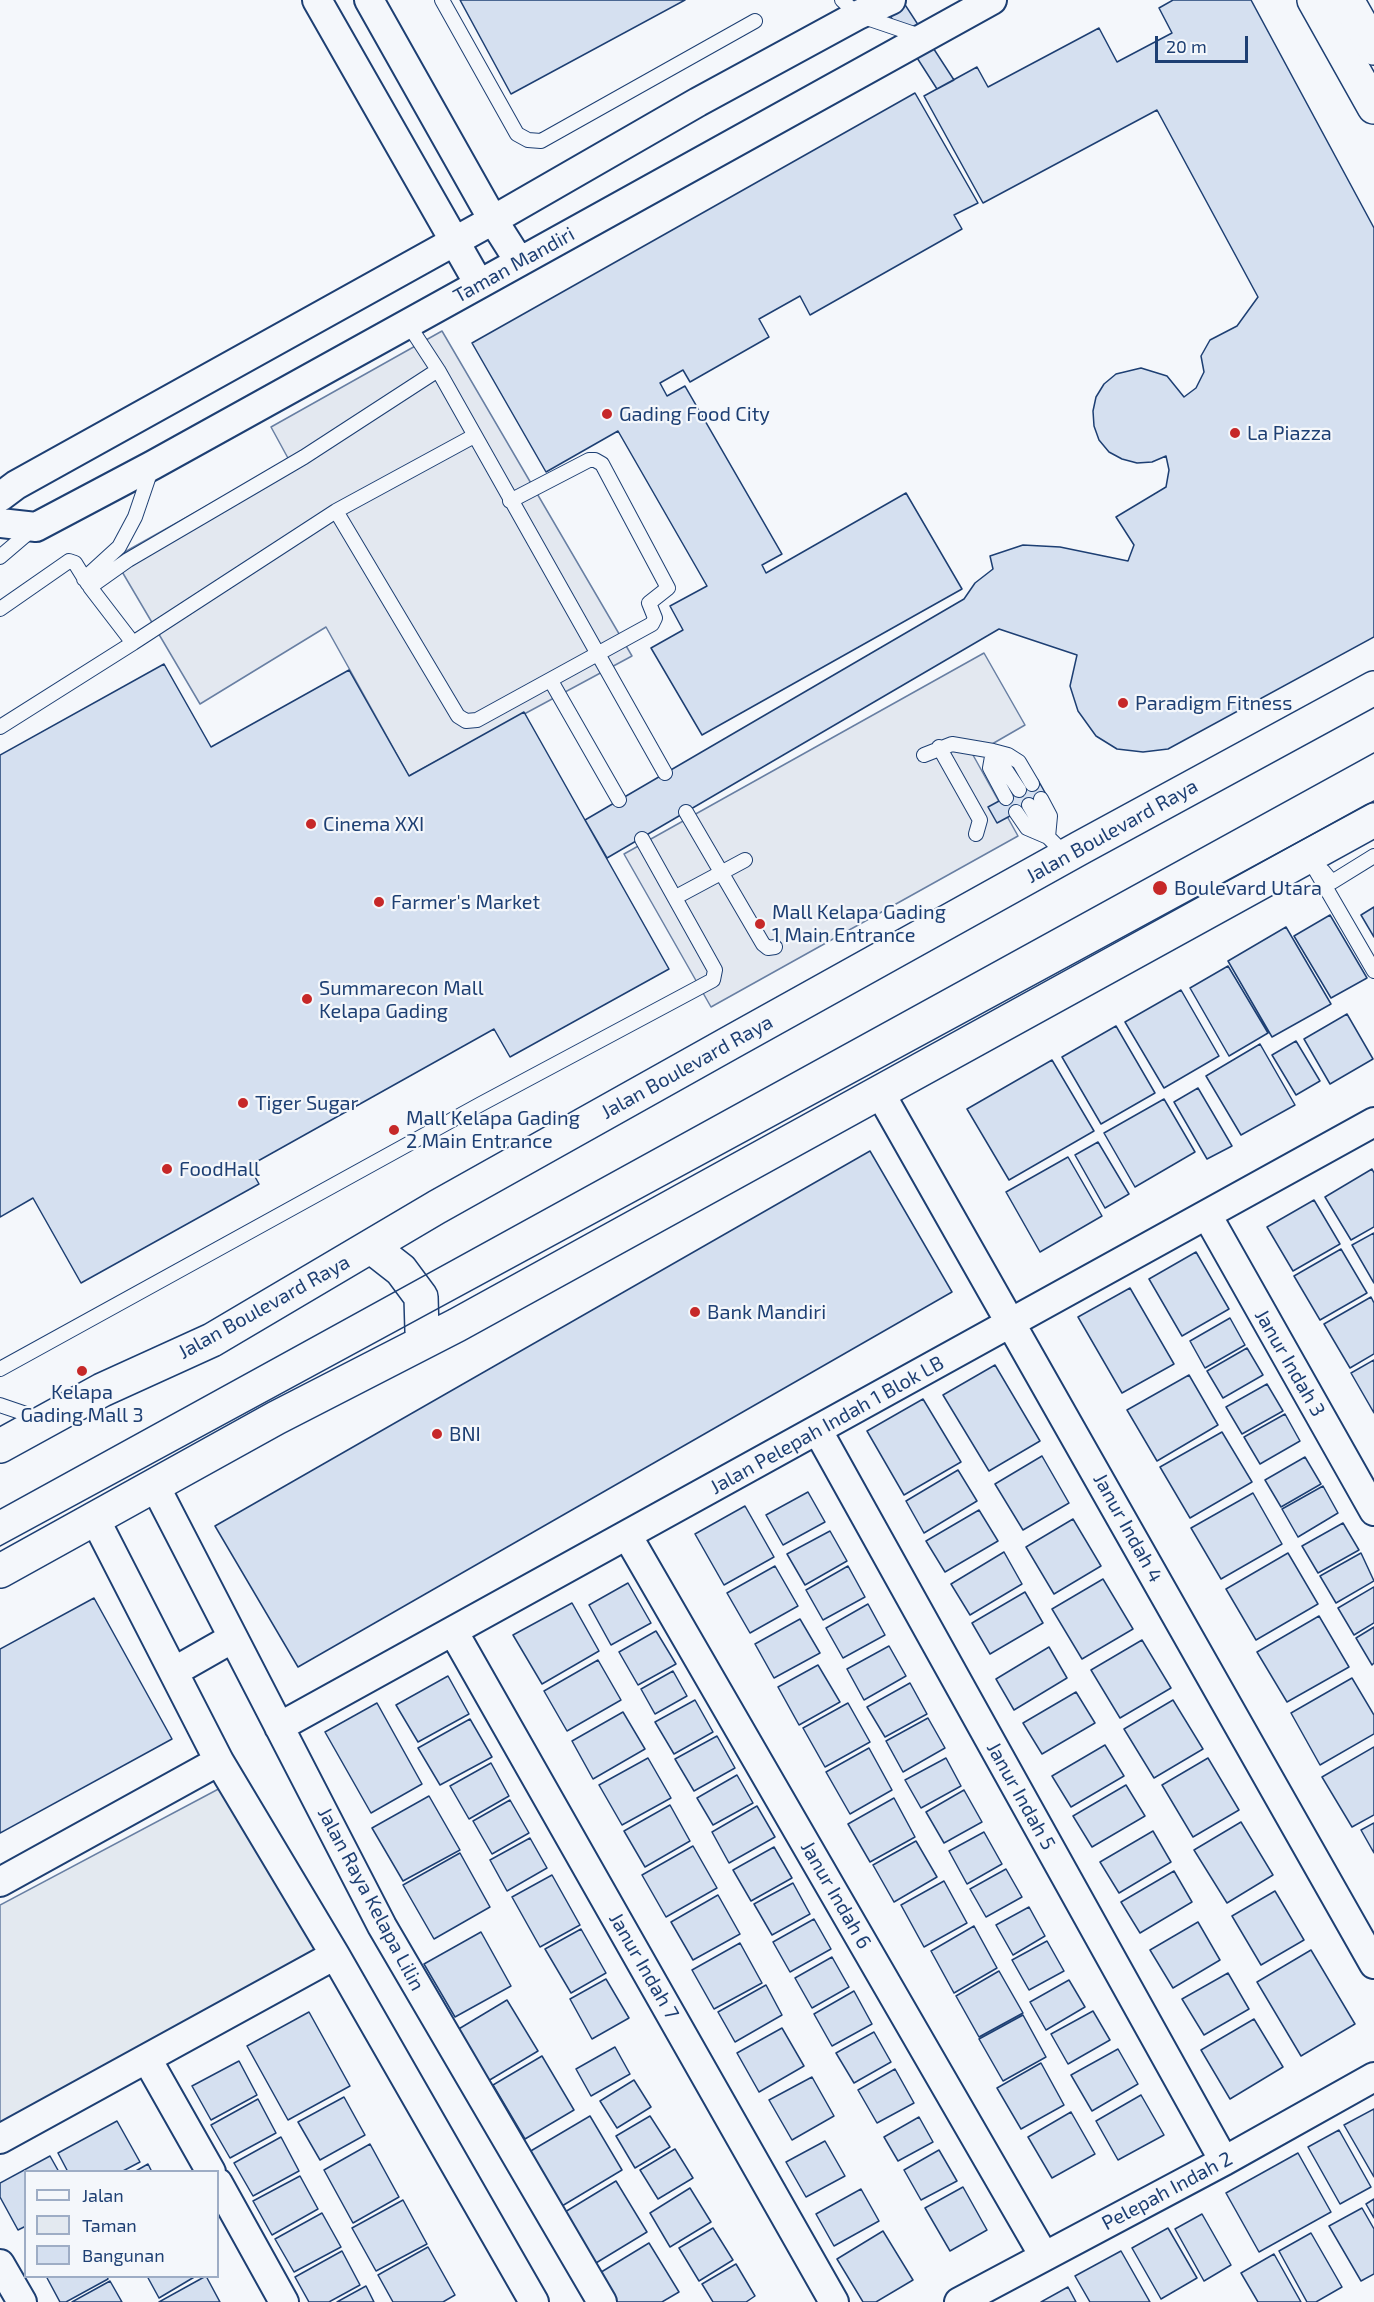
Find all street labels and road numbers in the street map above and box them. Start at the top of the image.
street label: Taman Mandiri [449,222,579,308]
street label: Jalan Boulevard Raya [1022,774,1202,888]
street label: Jalan Boulevard Raya [597,1010,777,1124]
street label: Jalan Boulevard Raya [174,1250,354,1364]
street label: Janur Indah 3 [1250,1305,1330,1421]
street label: Jalan Pelepah Indah 1 Blok LB [706,1351,948,1499]
street label: Janur Indah 4 [1088,1469,1168,1587]
street label: Janur Indah 5 [982,1738,1060,1854]
street label: Jalan Raya Kelapa Lilin [313,1803,429,1995]
street label: Janur Indah 6 [796,1837,876,1953]
street label: Janur Indah 7 [604,1909,684,2023]
street label: Pelepah Indah 2 [1098,2147,1236,2235]

